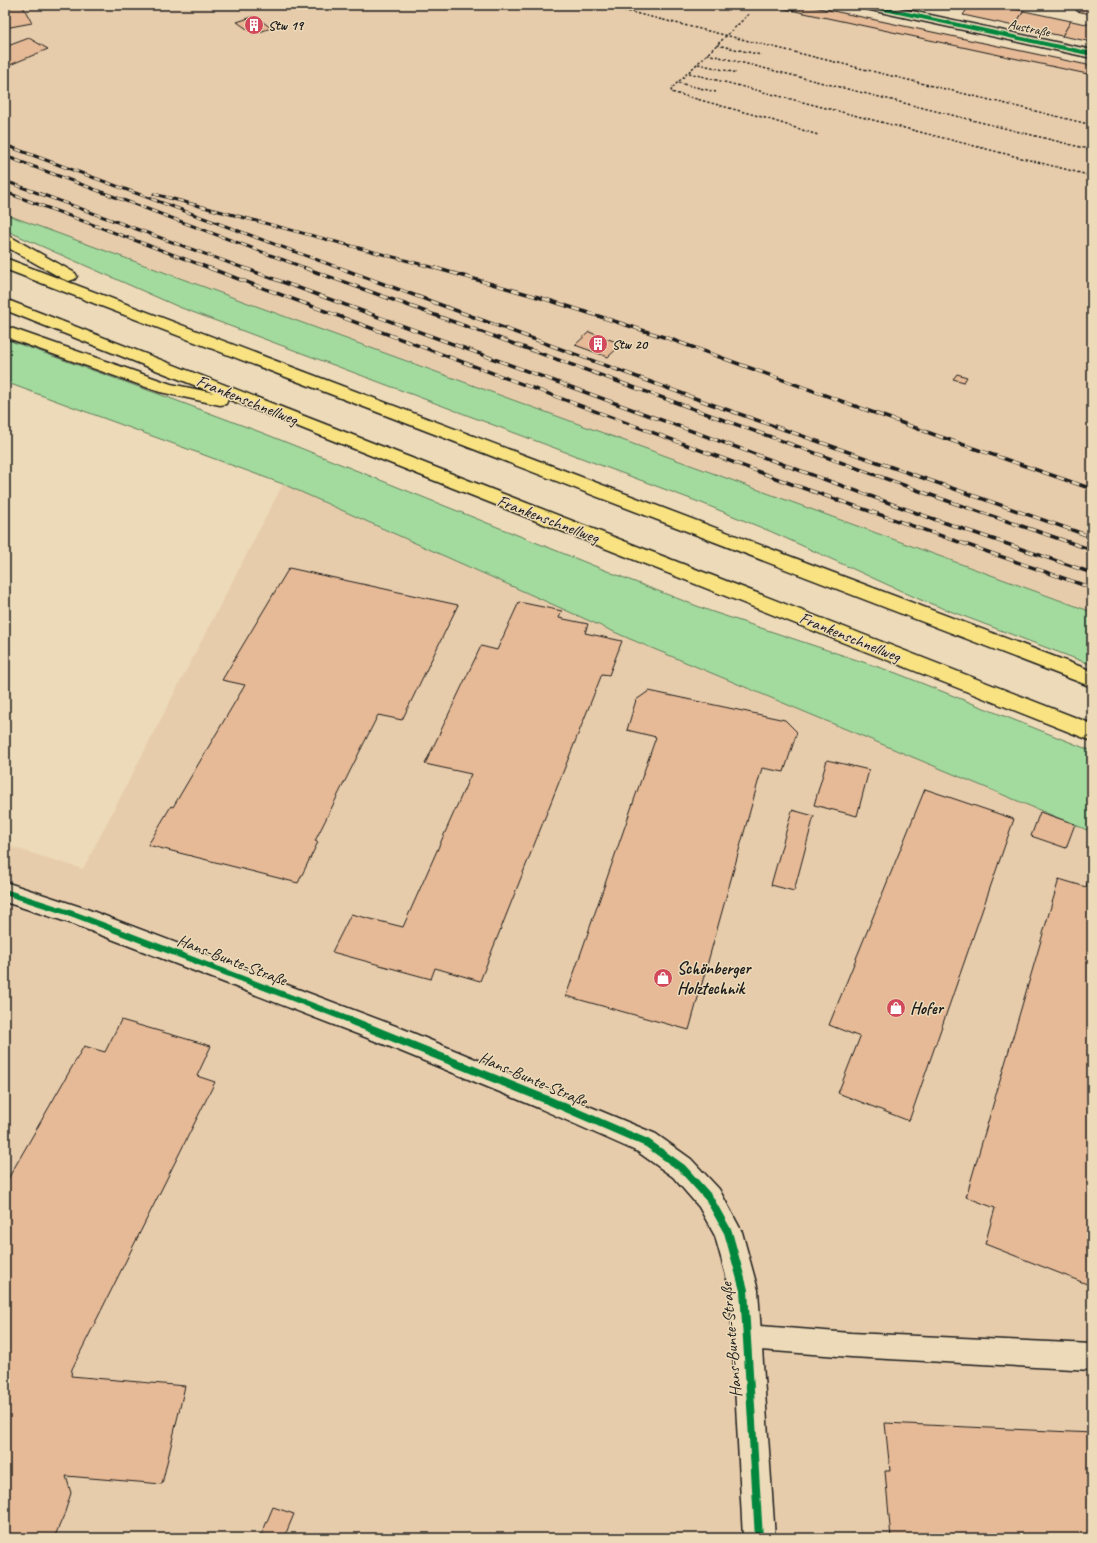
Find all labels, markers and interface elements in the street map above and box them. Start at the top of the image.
building icon: Stw 19 [243,14,265,36]
street label: Austraße [1007,15,1053,41]
place label: Stw 19 [268,17,305,34]
building icon: Stw 20 [587,333,609,355]
place label: Stw 20 [612,336,649,353]
street label: Frankenschnellweg [193,370,302,430]
street label: Frankenschnellweg [494,490,603,548]
street label: Frankenschnellweg [796,607,905,667]
street label: Hans-Bunte-Straße [174,929,291,991]
place label: Schönberger Holztechnik [677,958,752,999]
shop icon: Schönberger Holztechnik [652,967,674,989]
shop icon: Hofer [885,997,907,1019]
place label: Hofer [910,998,945,1019]
street label: Hans-Bunte-Straße [476,1047,592,1112]
street label: Hans-Bunte-Straße [715,1280,746,1398]

